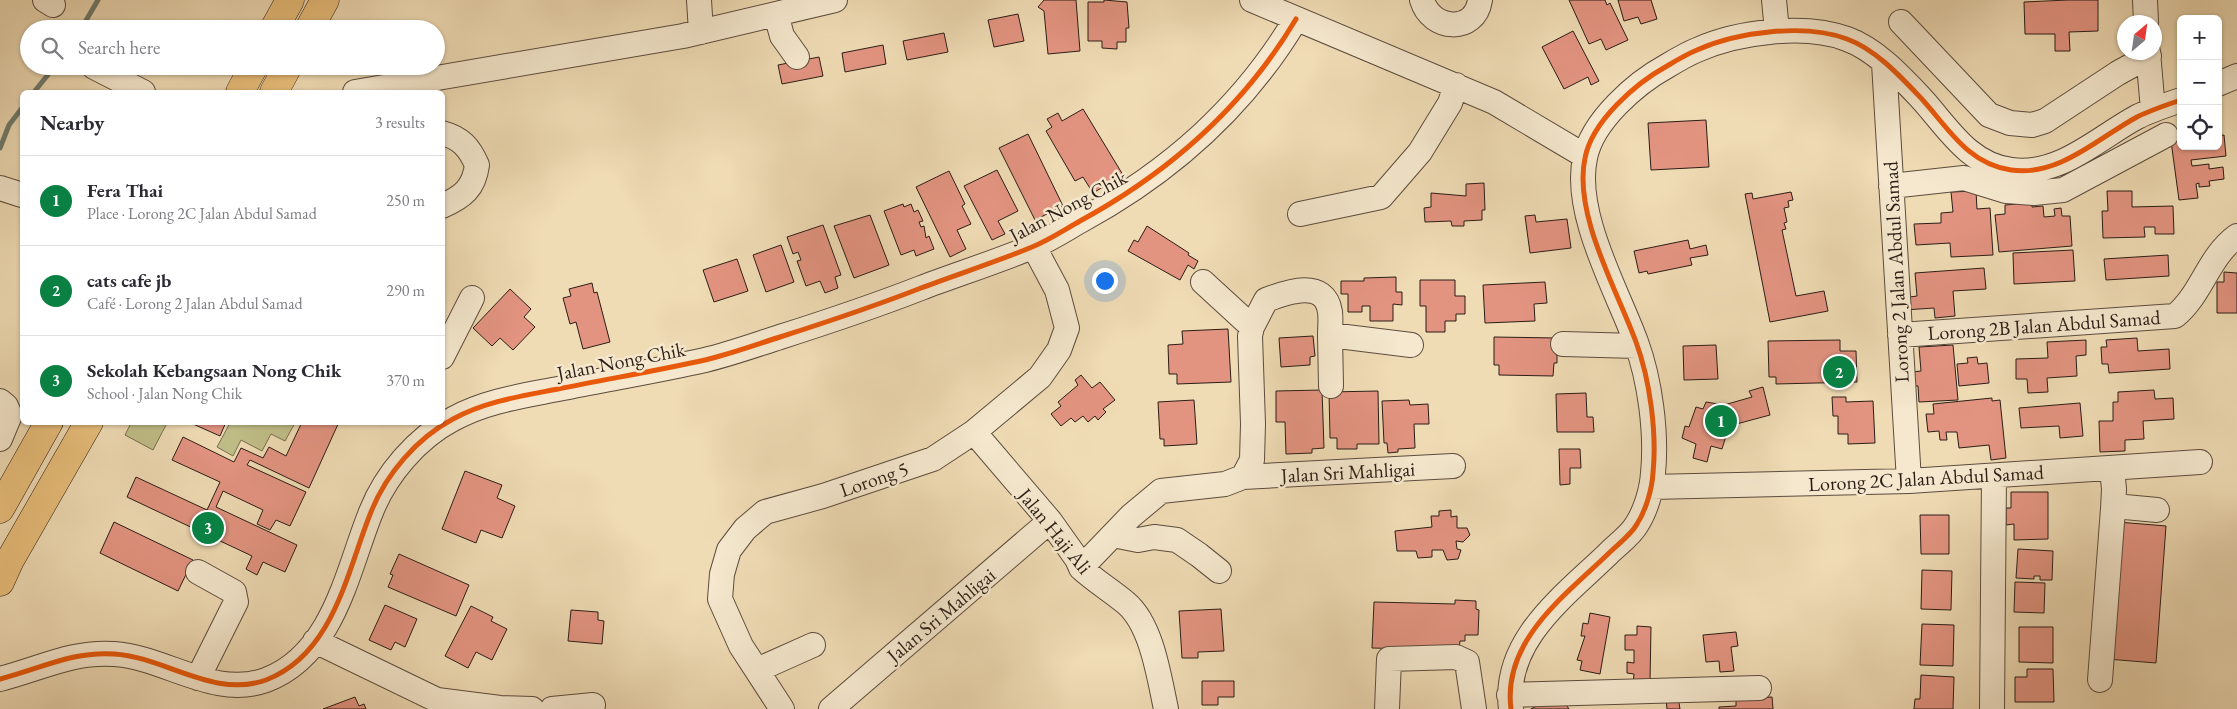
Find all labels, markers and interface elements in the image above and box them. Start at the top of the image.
north arrow [2117,15,2162,60]
map controls [2177,15,2222,150]
button: + [2177,15,2222,60]
search box [20,20,445,75]
icon: search [38,34,66,62]
text: Search here [78,35,160,60]
button: − [2177,60,2222,105]
button: locate [2177,105,2222,150]
text: Nearby [40,109,104,136]
text: 3 results [375,112,425,133]
street label: Lorong 2 Jalan Abdul Samad [1877,160,1915,383]
street label: Jalan Nong Chik [1003,164,1132,249]
text: Fera Thai [87,178,163,203]
text: 1 [52,190,60,211]
text: 250 m [386,190,425,211]
text: Place · Lorong 2C Jalan Abdul Samad [87,203,317,224]
text: cats cafe jb [87,268,171,293]
your location [1092,268,1118,294]
text: 2 [52,280,60,301]
text: 290 m [386,280,425,301]
text: Café · Lorong 2 Jalan Abdul Samad [87,293,303,314]
street label: Lorong 2B Jalan Abdul Samad [1927,304,2162,346]
street label: Jalan Nong Chik [553,336,688,387]
pin: 2 [1823,353,1855,391]
text: Sekolah Kebangsaan Nong Chik [87,358,341,383]
text: 3 [52,370,60,391]
text: 370 m [386,370,425,391]
text: School · Jalan Nong Chik [87,383,242,404]
pin: 1 [1705,402,1737,440]
street label: Lorong 5 [836,455,912,503]
street label: Jalan Sri Mahligai [1278,456,1416,489]
street label: Lorong 2C Jalan Abdul Samad [1808,459,2045,497]
street label: Jalan Haji Ali [1011,481,1098,579]
pin: 3 [192,509,224,547]
street label: Jalan Sri Mahligai [880,562,1001,669]

